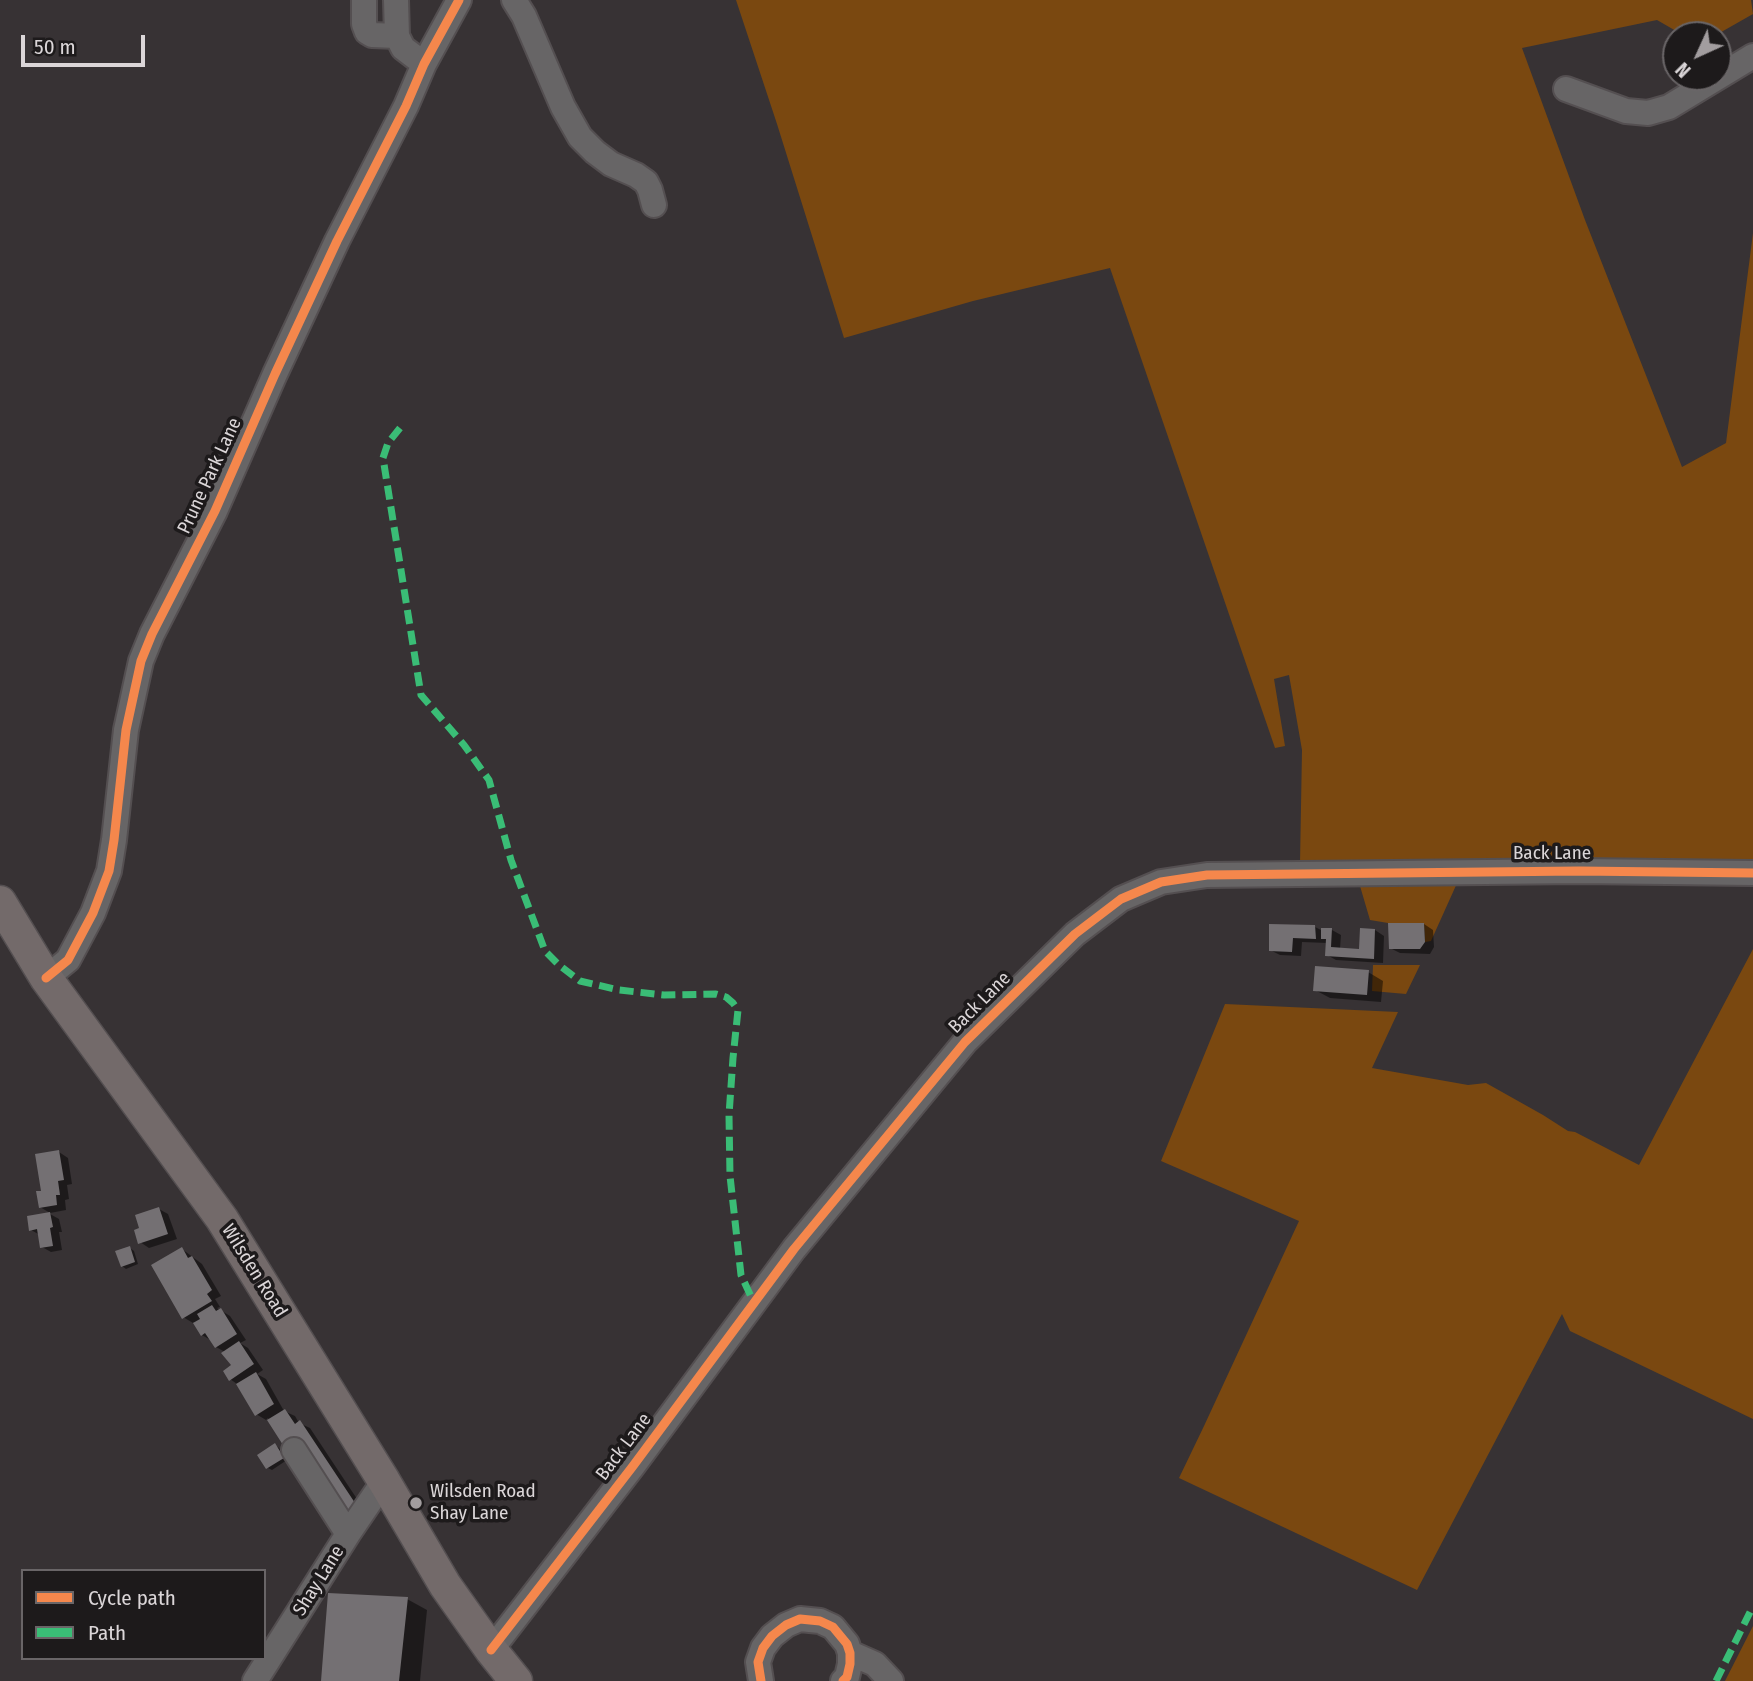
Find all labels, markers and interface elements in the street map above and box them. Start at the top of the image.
scale bar [24,21,149,65]
north arrow [1662,21,1732,91]
text: 50 m [34,34,76,60]
text: N [1671,58,1695,82]
street label: Prune Park Lane [173,414,247,538]
street label: Back Lane [1513,843,1591,865]
street label: Back Lane [944,967,1016,1039]
street label: Wilsden Road [216,1220,292,1322]
street label: Back Lane [591,1409,657,1485]
place label: Wilsden Road Shay Lane [430,1481,536,1525]
marker: Wilsden Road Shay Lane [408,1495,424,1511]
street label: Shay Lane [289,1542,349,1620]
legend [21,1569,266,1660]
text: Cycle path [88,1585,176,1611]
text: Path [88,1620,126,1646]

